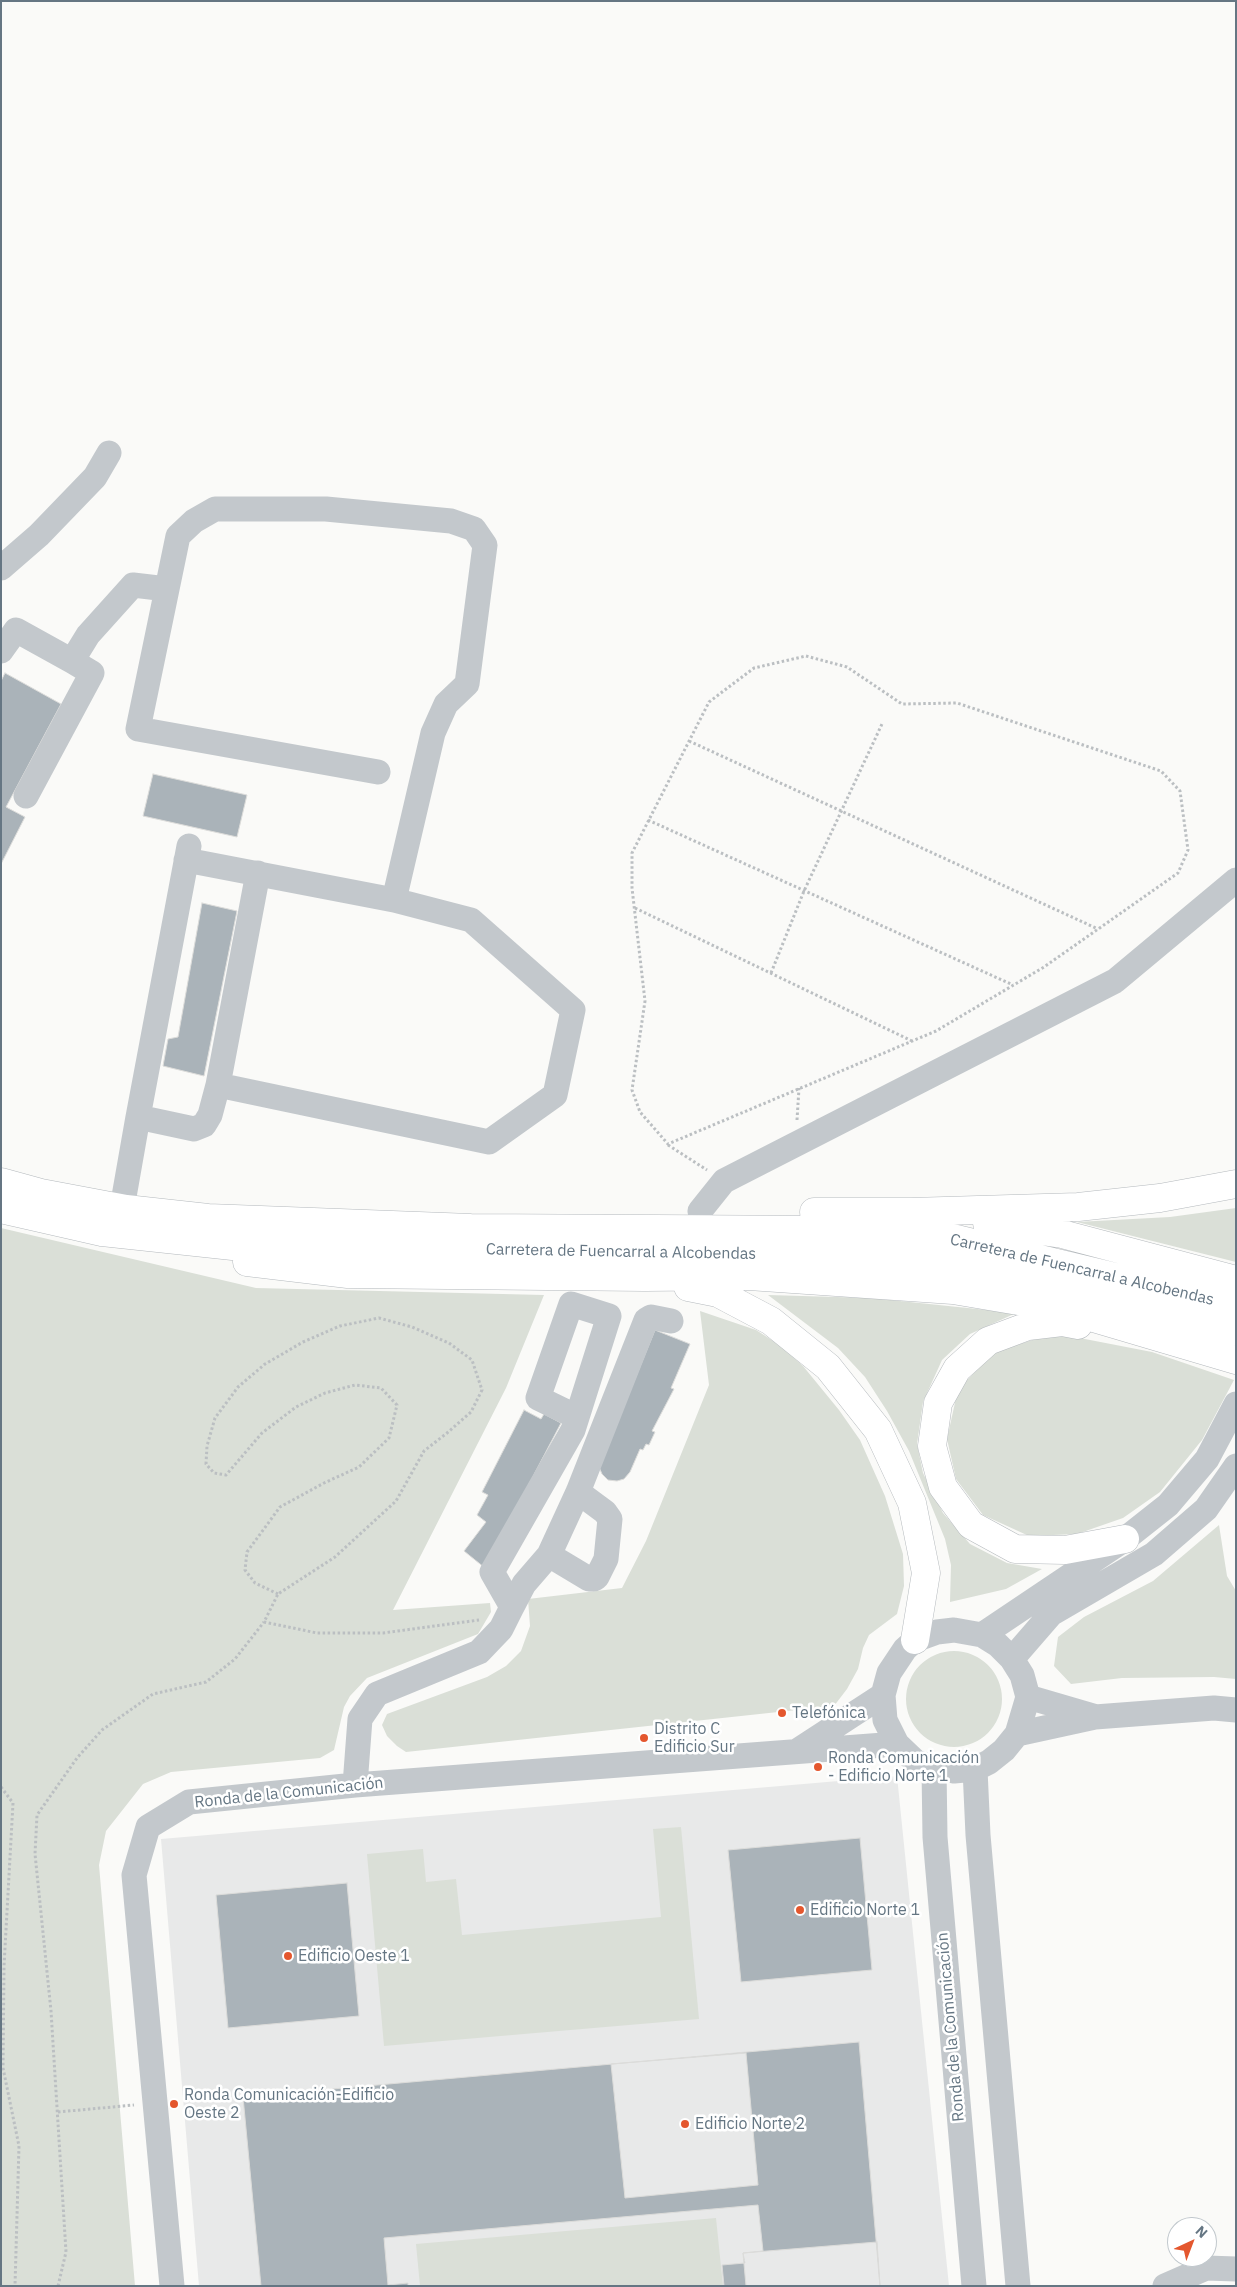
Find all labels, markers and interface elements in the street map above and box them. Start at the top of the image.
street label: Carretera de Fuencarral a Alcobendas [948,1230,1216,1310]
street label: Carretera de Fuencarral a Alcobendas [486,1240,756,1264]
place label: Telefónica [792,1703,866,1723]
marker: Telefónica [776,1707,788,1719]
place label: Distrito C Edificio Sur [654,1719,735,1757]
marker: Distrito C Edificio Sur [638,1732,650,1744]
place label: Ronda Comunicación - Edificio Norte 1 [828,1748,979,1786]
marker: Ronda Comunicación - Edificio Norte 1 [812,1761,824,1773]
street label: Ronda de la Comunicación [194,1774,384,1812]
place label: Edificio Norte 1 [810,1900,920,1920]
marker: Edificio Norte 1 [794,1904,806,1916]
street label: Ronda de la Comunicación [933,1932,969,2122]
place label: Edificio Oeste 1 [298,1946,410,1966]
marker: Edificio Oeste 1 [282,1950,294,1962]
place label: Ronda Comunicación-Edificio Oeste 2 [184,2085,394,2123]
marker: Ronda Comunicación-Edificio Oeste 2 [168,2098,180,2110]
place label: Edificio Norte 2 [695,2114,805,2134]
marker: Edificio Norte 2 [679,2118,691,2130]
north arrow [1167,2217,1217,2267]
text: N [1192,2222,1211,2242]

